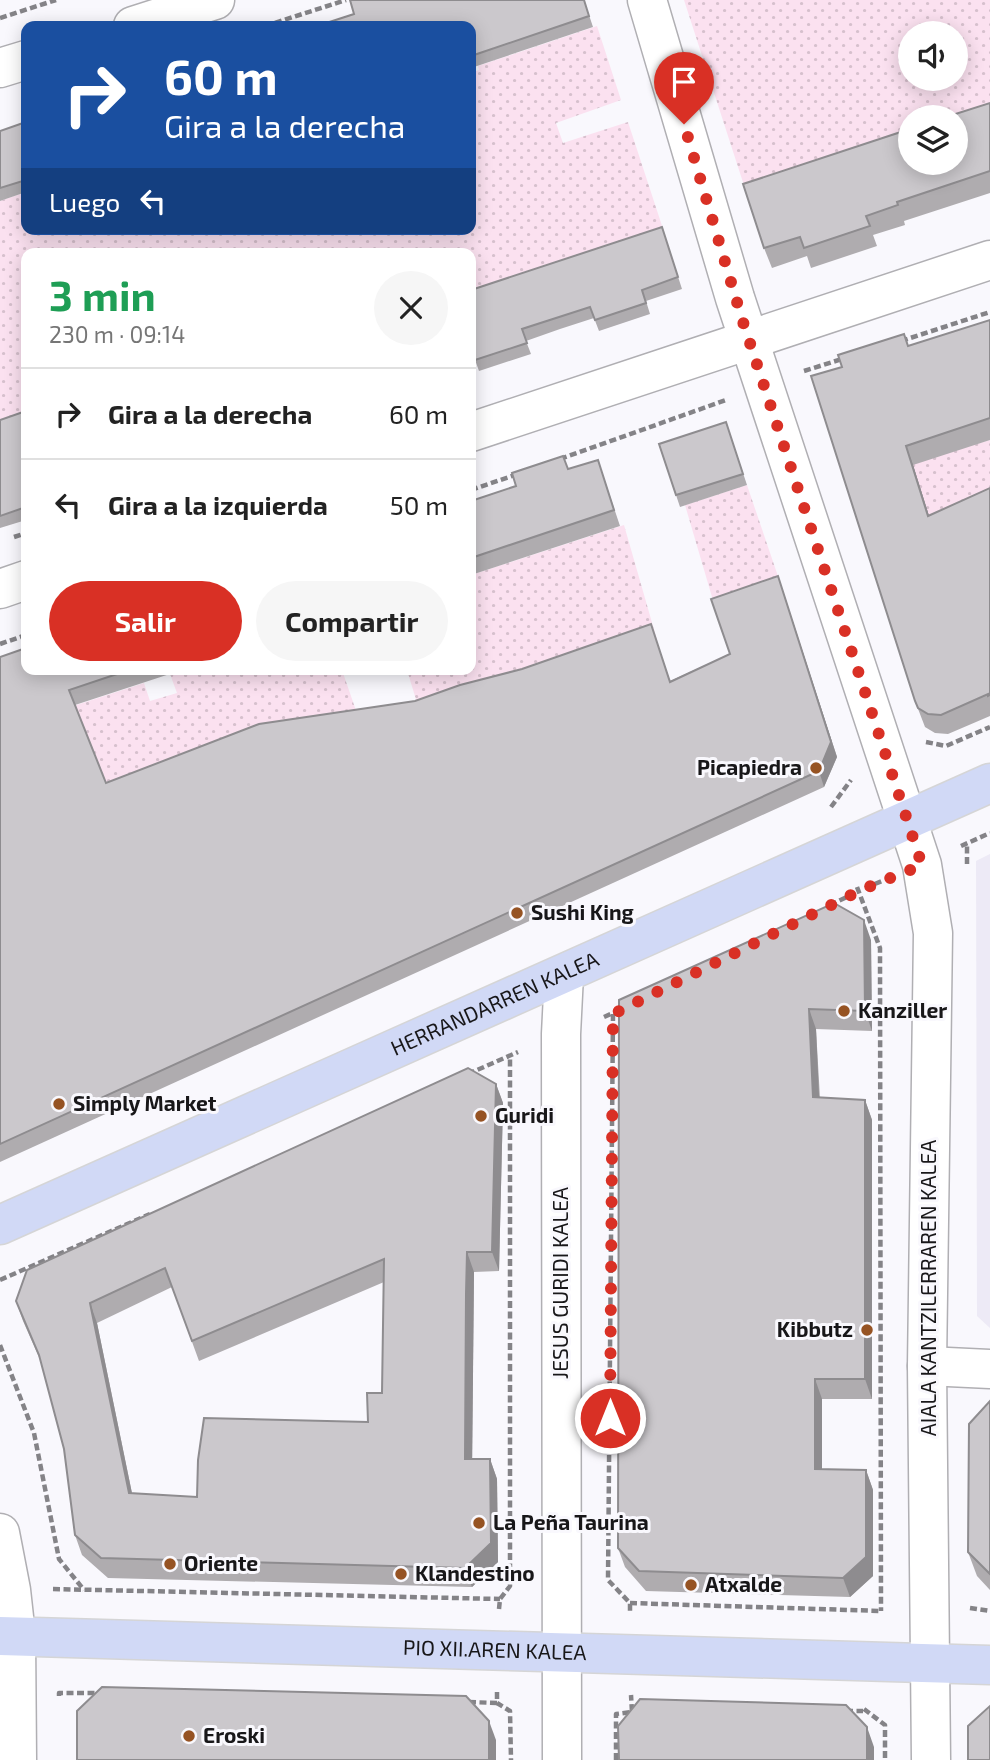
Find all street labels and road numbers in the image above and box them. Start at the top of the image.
street label: HERRANDARREN KALEA [387,945,602,1060]
street label: AIALA KANTZILERRAREN KALEA [915,1140,940,1436]
street label: JESUS GURIDI KALEA [547,1187,572,1379]
street label: PIO XII.AREN KALEA [403,1634,587,1664]

